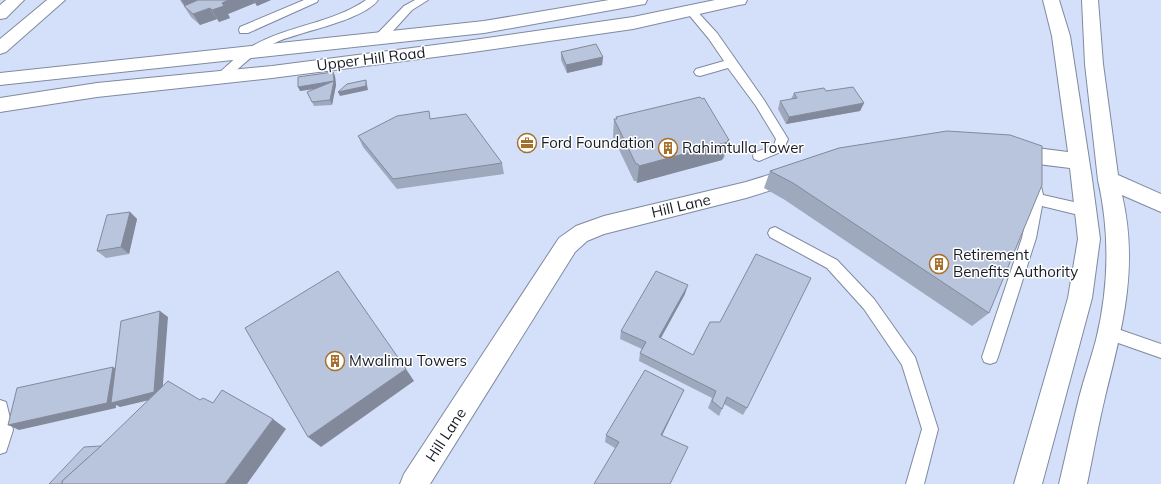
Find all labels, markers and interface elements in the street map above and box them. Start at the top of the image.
street label: Upper Hill Road [316,42,426,75]
office icon: Ford Foundation [516,132,538,154]
place label: Ford Foundation [541,133,654,152]
building icon: Rahimtulla Tower [657,137,679,159]
place label: Rahimtulla Tower [682,138,804,157]
street label: Hill Lane [649,189,712,222]
place label: Retirement Benefits Authority [953,245,1078,281]
building icon: Retirement Benefits Authority [928,253,950,275]
building icon: Mwalimu Towers [324,350,346,372]
place label: Mwalimu Towers [349,351,467,370]
street label: Hill Lane [421,404,470,465]

